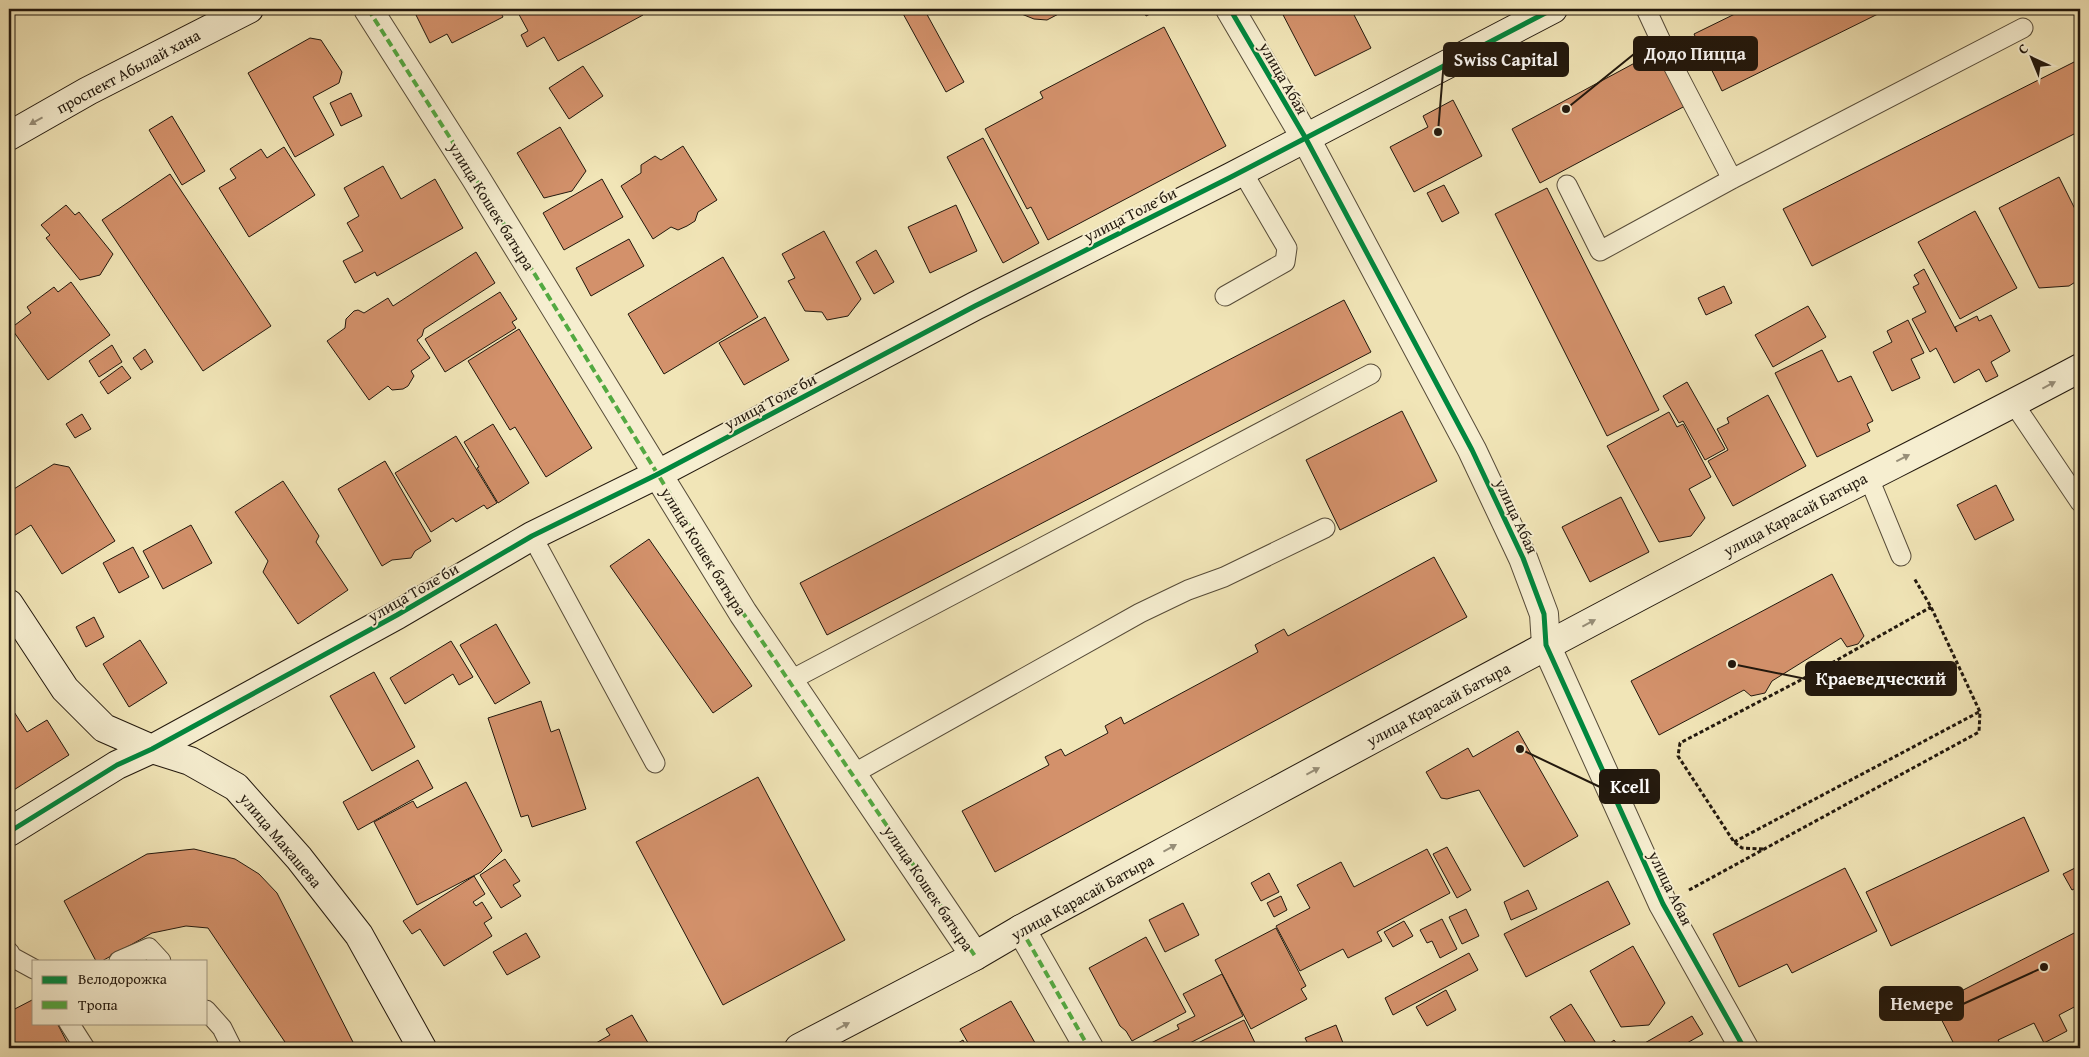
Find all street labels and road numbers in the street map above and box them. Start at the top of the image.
street label: проспект Абылай хана [52,23,205,119]
street label: улица Абая [1253,36,1314,119]
street label: улица Кошек батыра [442,136,541,275]
street label: улица Толе би [1078,180,1181,248]
street label: улица Толе би [719,366,821,436]
street label: улица Карасай Батыра [1718,466,1872,563]
street label: улица Абая [1489,474,1545,557]
street label: улица Кошек батыра [654,481,753,620]
street label: улица Толе би [362,556,463,628]
street label: улица Карасай Батыра [1361,656,1515,753]
street label: улица Макашева [233,786,328,893]
street label: улица Кошек батыра [877,819,980,956]
street label: улица Абая [1642,846,1699,929]
street label: улица Карасай Батыра [1005,848,1158,947]

